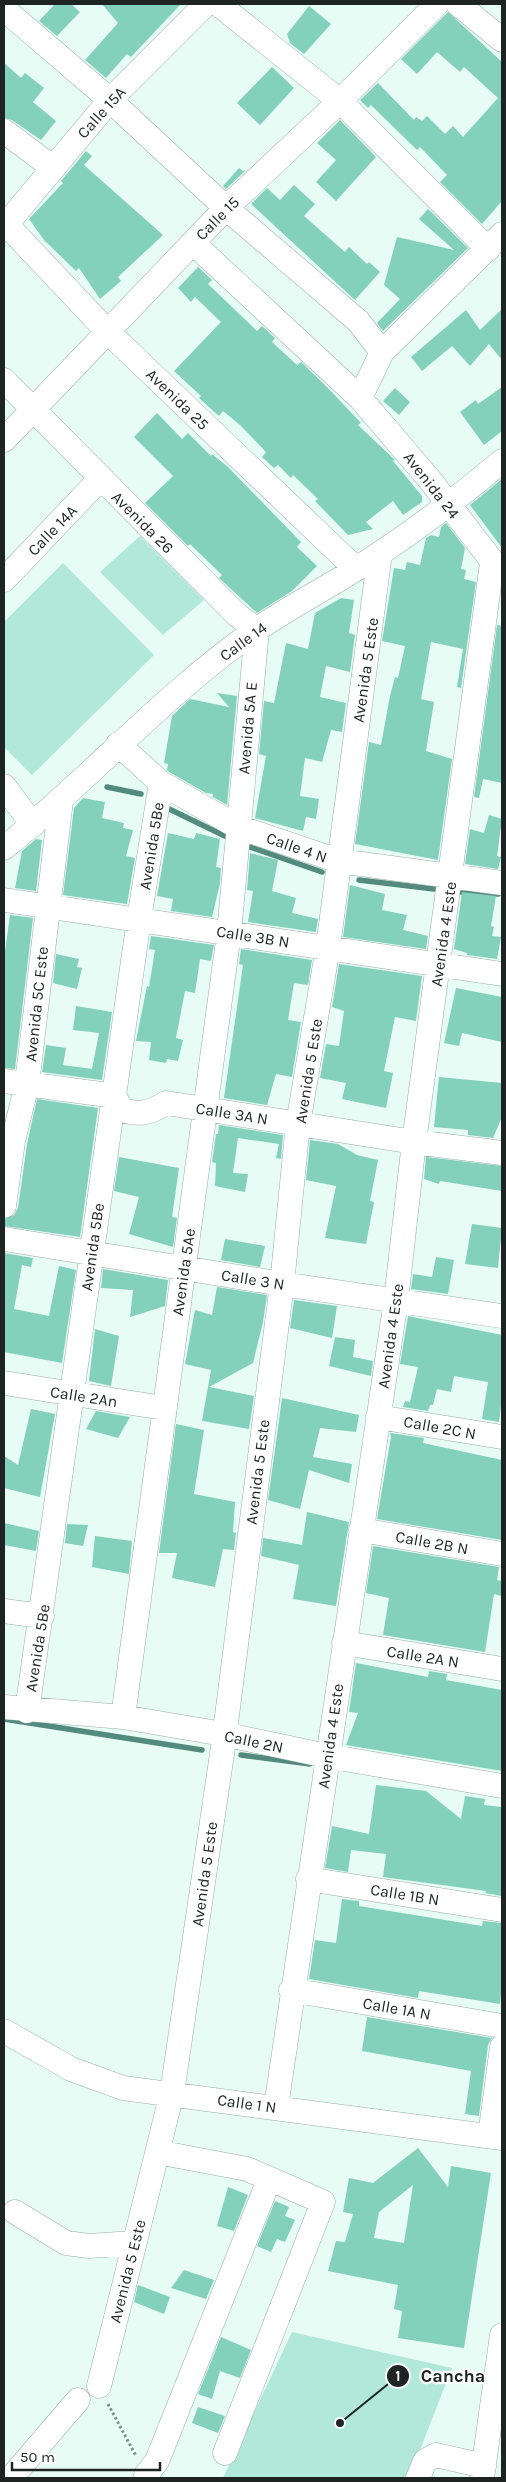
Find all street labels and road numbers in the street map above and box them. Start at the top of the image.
street label: Calle 15A [73,83,130,142]
street label: Calle 15 [192,193,243,244]
street label: Avenida 25 [142,365,213,434]
street label: Avenida 24 [400,448,464,523]
street label: Avenida 26 [108,487,178,557]
street label: Calle 14A [24,501,81,560]
street label: Avenida 5 Este [349,616,382,724]
street label: Calle 14 [216,618,271,665]
street label: Avenida 5A E [234,681,261,775]
street label: Avenida 5Be [135,801,168,891]
street label: Calle 4 N [264,828,330,867]
street label: Avenida 4 Este [427,880,460,988]
street label: Calle 3B N [215,921,291,952]
street label: Avenida 5C Este [21,945,52,1063]
street label: Avenida 5 Este [291,1017,326,1125]
street label: Calle 3A N [194,1098,269,1129]
street label: Avenida 5Be [77,1202,108,1292]
street label: Avenida 5Ae [168,1227,199,1317]
street label: Calle 3 N [220,1265,286,1294]
street label: Avenida 4 Este [374,1282,407,1390]
street label: Calle 2An [49,1382,119,1411]
street label: Calle 2C N [402,1412,478,1443]
street label: Avenida 5 Este [242,1418,273,1526]
street label: Calle 2B N [394,1527,470,1558]
street label: Avenida 5Be [21,1603,54,1693]
street label: Calle 2A N [385,1641,460,1672]
street label: Avenida 4 Este [314,1682,347,1790]
street label: Calle 2N [223,1726,285,1757]
street label: Avenida 5 Este [188,1820,221,1928]
street label: Calle 1B N [369,1880,441,1909]
street label: Calle 1A N [361,1993,432,2024]
street label: Calle 1 N [216,2090,278,2117]
street label: Avenida 5 Este [105,2217,150,2325]

